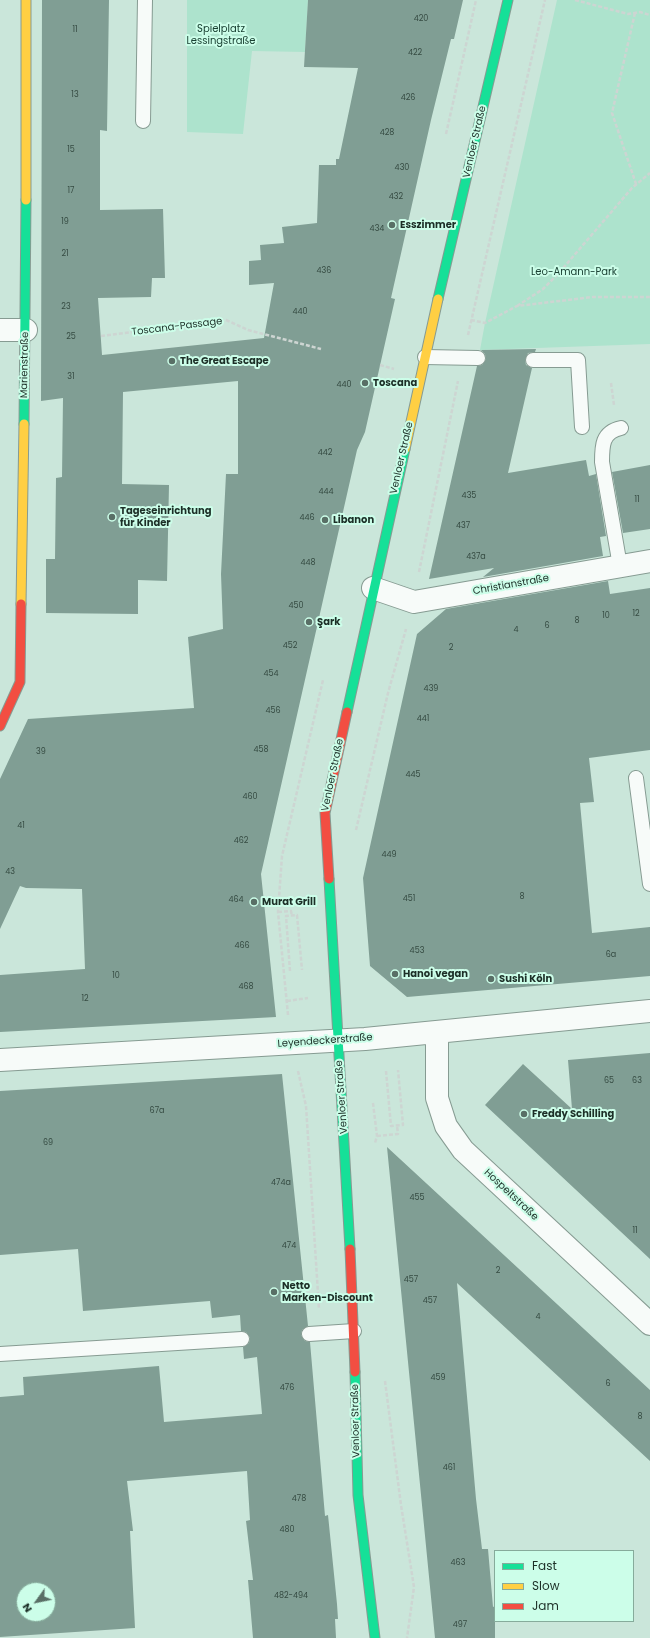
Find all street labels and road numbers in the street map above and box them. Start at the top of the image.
street label: Venloer Straße [461,105,489,179]
street label: Toscana-Passage [131,315,223,339]
street label: Marienstraße [18,332,32,398]
street label: Venloer Straße [388,421,416,495]
street label: Christianstraße [472,572,550,598]
street label: Venloer Straße [319,738,347,812]
street label: Leyendeckerstraße [277,1032,373,1050]
street label: Venloer Straße [333,1060,351,1134]
street label: Hospeltstraße [481,1167,541,1223]
street label: Venloer Straße [349,1384,363,1458]

